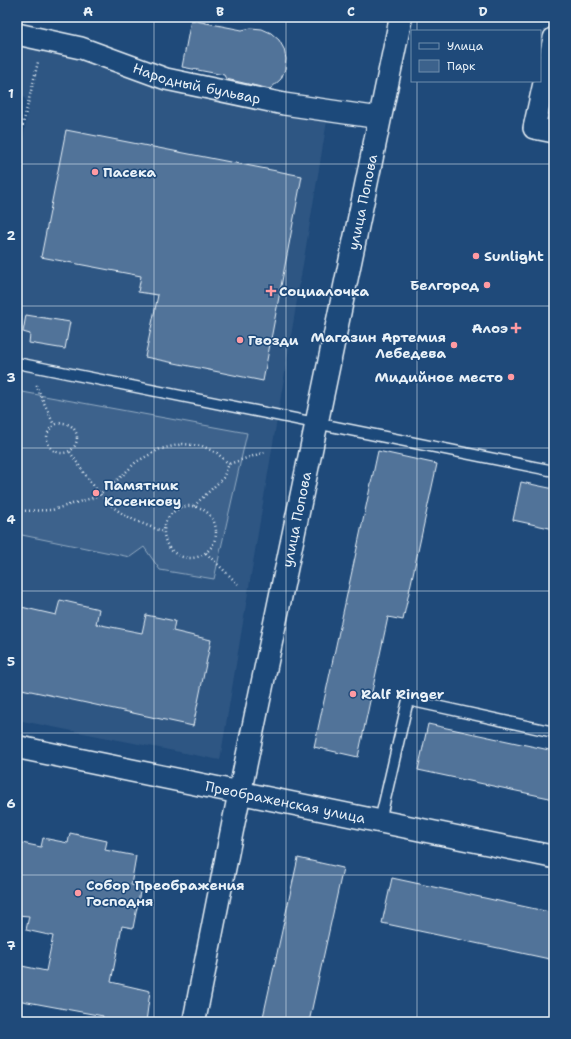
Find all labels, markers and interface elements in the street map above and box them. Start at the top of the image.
text: A [83,3,93,20]
text: B [216,3,224,20]
text: C [347,3,355,20]
text: D [478,3,488,20]
legend [411,30,541,82]
text: Улица [447,38,484,54]
text: Парк [447,58,476,74]
street label: Народный бульвар [130,59,263,108]
text: 1 [8,85,14,102]
street label: улица Попова [344,152,381,252]
place label: Пасека [103,163,157,181]
marker: Пасека [90,167,100,177]
text: 2 [6,227,16,244]
place label: Sunlight [484,247,544,265]
marker: Sunlight [471,251,481,261]
place label: Белгород [410,276,479,294]
marker: Белгород [482,280,492,290]
place label: Социалочка [279,282,370,300]
marker: Социалочка [266,286,276,296]
place label: Алоэ [472,319,508,337]
marker: Алоэ [511,323,521,333]
place label: Магазин Артемия Лебедева [311,328,446,362]
place label: Гвозди [248,331,299,349]
marker: Гвозди [235,335,245,345]
marker: Магазин Артемия Лебедева [449,340,459,350]
place label: Мидийное место [375,368,503,386]
text: 3 [6,369,16,386]
marker: Мидийное место [506,372,516,382]
street label: улица Попова [278,470,315,569]
place label: Памятник Косенкову [104,476,181,510]
marker: Памятник Косенкову [91,488,101,498]
text: 4 [6,511,16,528]
text: 5 [7,653,15,670]
place label: Ralf Ringer [361,685,445,703]
marker: Ralf Ringer [348,689,358,699]
street label: Преображенская улица [204,777,367,827]
text: 6 [6,795,16,812]
place label: Собор Преображения Господня [86,876,245,910]
marker: Собор Преображения Господня [73,888,83,898]
text: 7 [6,937,16,954]

